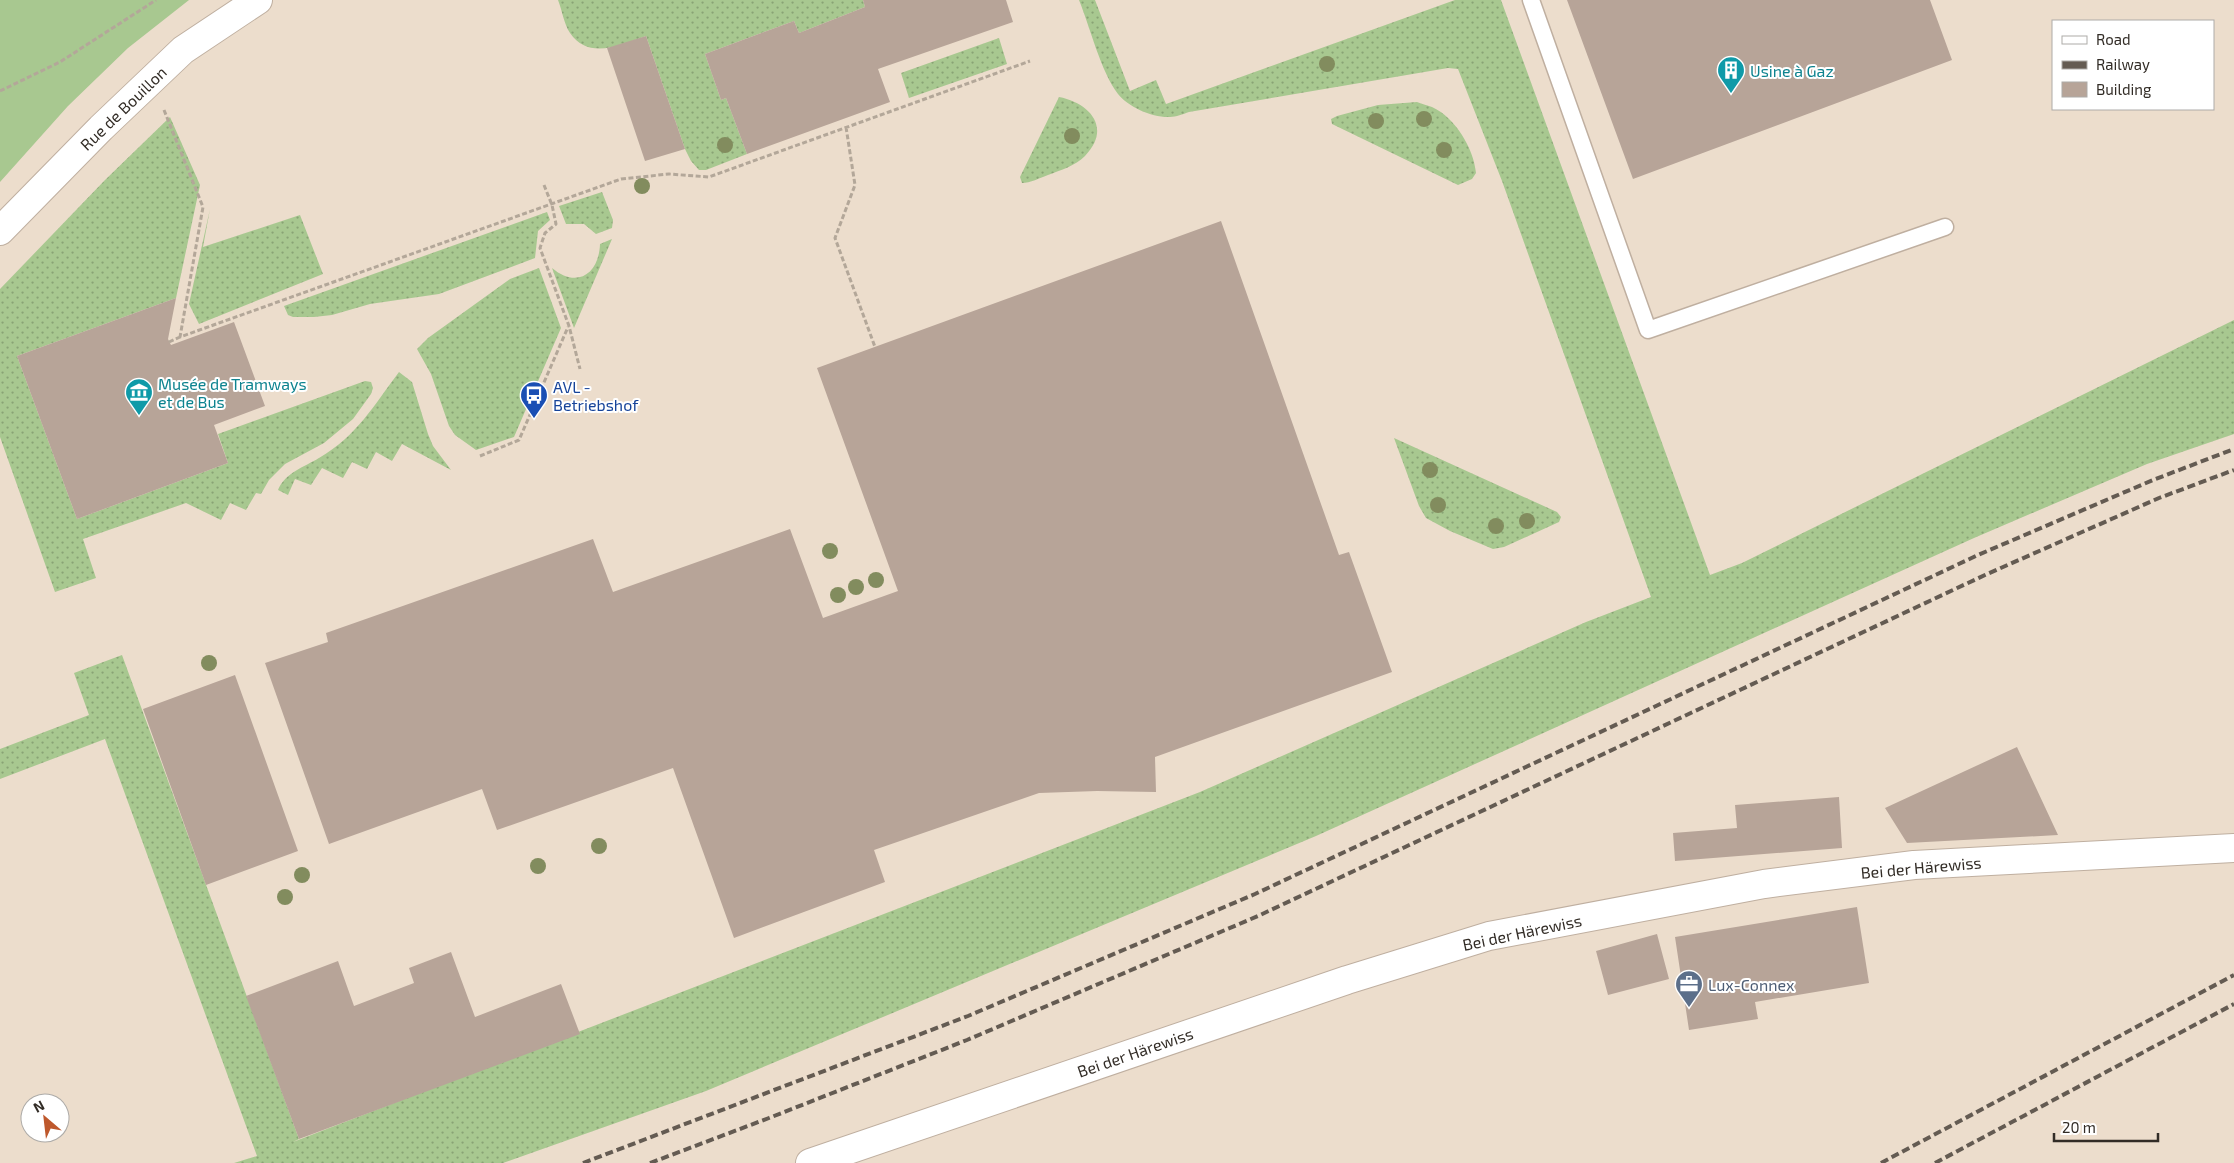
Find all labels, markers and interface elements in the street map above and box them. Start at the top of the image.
legend [2052,20,2214,110]
text: Road [2096,30,2131,48]
building icon: Usine à Gaz [1716,55,1746,94]
text: Railway [2096,55,2150,73]
place label: Usine à Gaz [1750,61,1834,80]
street label: Rue de Bouillon [76,62,170,154]
text: Building [2096,80,2152,98]
place label: Musée de Tramways et de Bus [158,374,307,411]
museum icon: Musée de Tramways et de Bus [124,377,154,416]
place label: AVL - Betriebshof [553,377,639,414]
bus stop icon: AVL - Betriebshof [519,380,549,419]
street label: Bei der Härewiss [1860,852,1982,882]
street label: Bei der Härewiss [1461,910,1583,954]
office icon: Lux-Connex [1674,969,1704,1008]
place label: Lux-Connex [1708,975,1795,994]
street label: Bei der Härewiss [1075,1023,1195,1081]
north arrow [20,1093,70,1143]
text: N [30,1096,47,1116]
scale bar [2054,1110,2158,1142]
text: 20 m [2062,1118,2096,1136]

